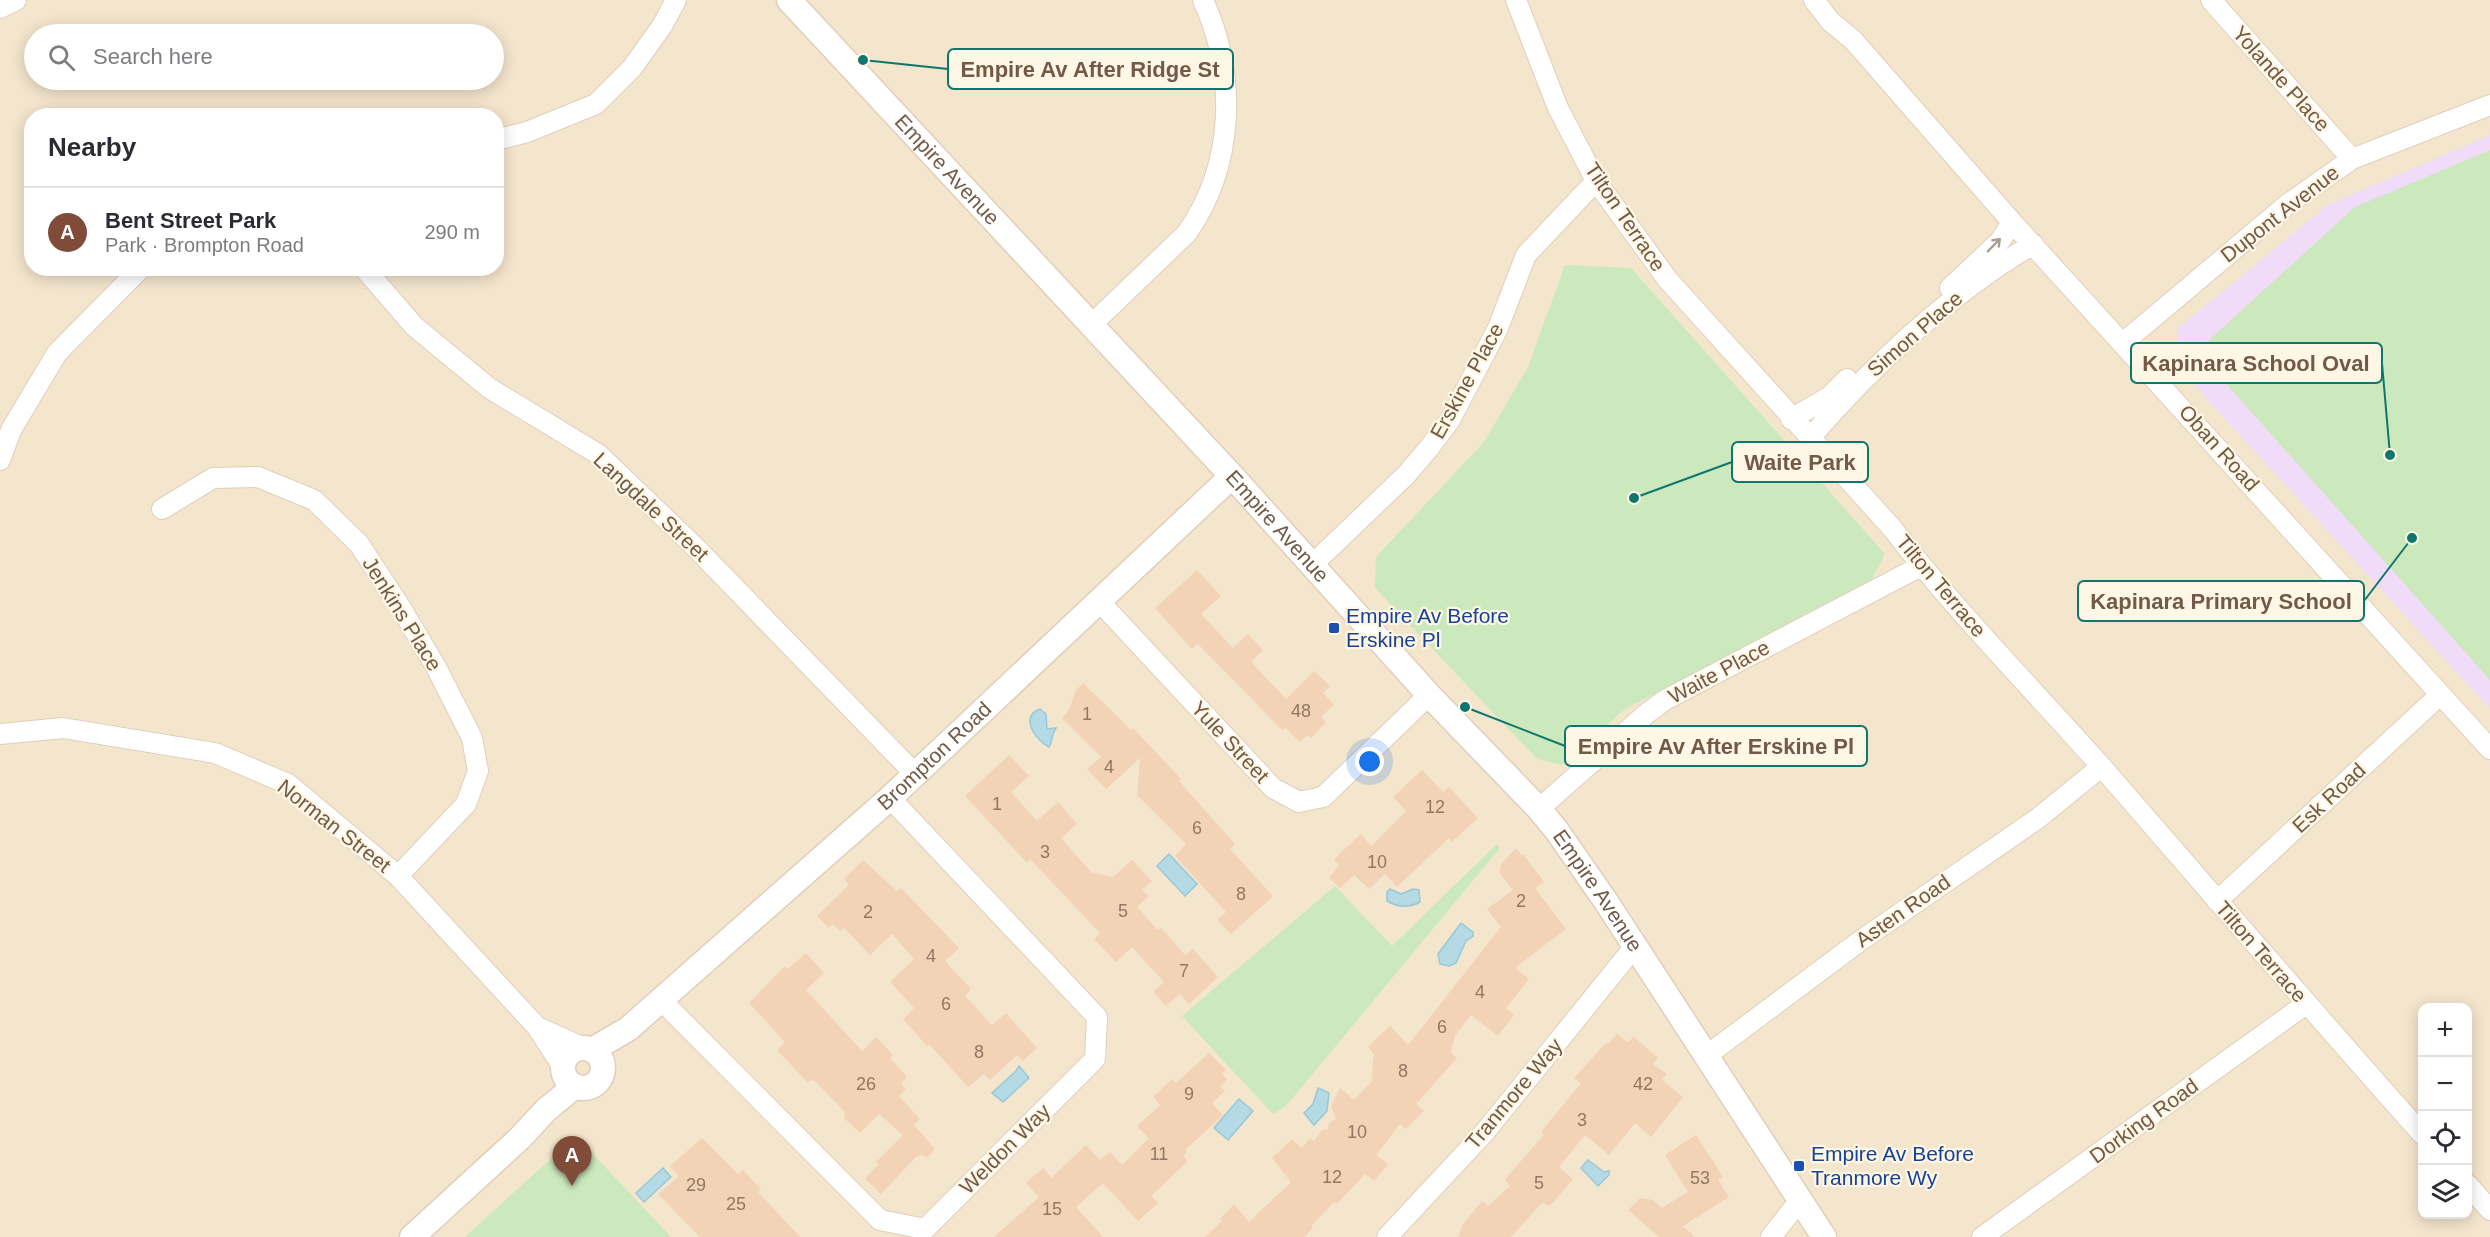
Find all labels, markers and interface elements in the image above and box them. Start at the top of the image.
street label: Yolande Place [2228,21,2335,136]
search box [24,24,504,90]
icon: search [45,41,78,74]
text: Search here [93,44,213,69]
callout: Empire Av After Ridge St [948,49,1233,89]
text: Empire Av After Ridge St [960,57,1220,82]
street label: Empire Avenue [891,110,1004,229]
text: Nearby [48,132,136,162]
street label: Tilton Terrace [1581,158,1670,275]
street label: Dupont Avenue [2216,160,2343,267]
text: Bent Street Park [105,208,276,233]
text: A [60,221,75,243]
text: 290 m [424,221,480,243]
text: Park · Brompton Road [105,234,304,256]
one-way arrow [1987,238,2002,253]
street label: Simon Place [1863,286,1967,381]
street label: Erskine Place [1425,319,1508,442]
callout: Kapinara School Oval [2131,343,2382,383]
text: Kapinara School Oval [2142,351,2370,376]
street label: Oban Road [2175,400,2264,495]
callout: Waite Park [1732,442,1868,482]
street label: Langdale Street [589,448,714,566]
text: Waite Park [1744,450,1857,475]
street label: Empire Avenue [1222,466,1334,587]
street label: Tilton Terrace [1892,530,1991,641]
street label: Jenkins Place [358,553,447,675]
callout: Kapinara Primary School [2078,581,2364,621]
text: Kapinara Primary School [2090,589,2352,614]
place label: Empire Av Before Erskine Pl [1346,604,1509,651]
marker: Empire Av Before Erskine Pl [1327,621,1341,635]
street label: Waite Place [1664,635,1773,708]
street label: Yule Street [1187,696,1274,787]
street label: Brompton Road [873,697,996,815]
house number: 48 [1291,701,1311,721]
house number: 1 [1082,704,1092,724]
callout: Empire Av After Erskine Pl [1565,726,1867,766]
text: Empire Av After Erskine Pl [1578,734,1854,759]
your location [1355,747,1384,776]
house number: 4 [1104,757,1114,777]
street label: Esk Road [2288,758,2370,837]
street label: Norman Street [273,775,395,877]
house number: 1 [992,794,1002,814]
house number: 12 [1425,797,1445,817]
house number: 6 [1192,818,1202,838]
street label: Empire Avenue [1549,825,1647,956]
house number: 3 [1040,842,1050,862]
house number: 10 [1367,852,1387,872]
street label: Asten Road [1851,870,1954,951]
house number: 8 [1236,884,1246,904]
house number: 2 [1516,891,1526,911]
street label: Tilton Terrace [2211,897,2311,1007]
house number: 5 [1118,901,1128,921]
house number: 2 [863,902,873,922]
house number: 4 [926,946,936,966]
house number: 7 [1179,961,1189,981]
house number: 4 [1475,982,1485,1002]
house number: 6 [941,994,951,1014]
map controls [2418,1003,2472,1219]
button: + [2418,1003,2472,1057]
house number: 6 [1437,1017,1447,1037]
street label: Tranmore Way [1461,1033,1567,1154]
house number: 8 [974,1042,984,1062]
button: − [2418,1057,2472,1111]
house number: 8 [1398,1061,1408,1081]
house number: 26 [856,1074,876,1094]
house number: 42 [1633,1074,1653,1094]
street label: Dorking Road [2085,1074,2202,1168]
house number: 9 [1184,1084,1194,1104]
street label: Weldon Way [955,1098,1055,1198]
house number: 3 [1577,1110,1587,1130]
button: locate [2418,1111,2472,1165]
house number: 10 [1347,1122,1367,1142]
pin: A [552,1136,592,1186]
place label: Empire Av Before Tranmore Wy [1811,1142,1974,1189]
house number: 11 [1150,1144,1168,1164]
marker: Empire Av Before Tranmore Wy [1792,1159,1806,1173]
button: layers [2418,1165,2472,1219]
house number: 12 [1322,1167,1342,1187]
house number: 53 [1690,1168,1710,1188]
house number: 5 [1534,1173,1544,1193]
house number: 29 [686,1175,706,1195]
house number: 25 [726,1194,746,1214]
house number: 15 [1042,1199,1062,1219]

